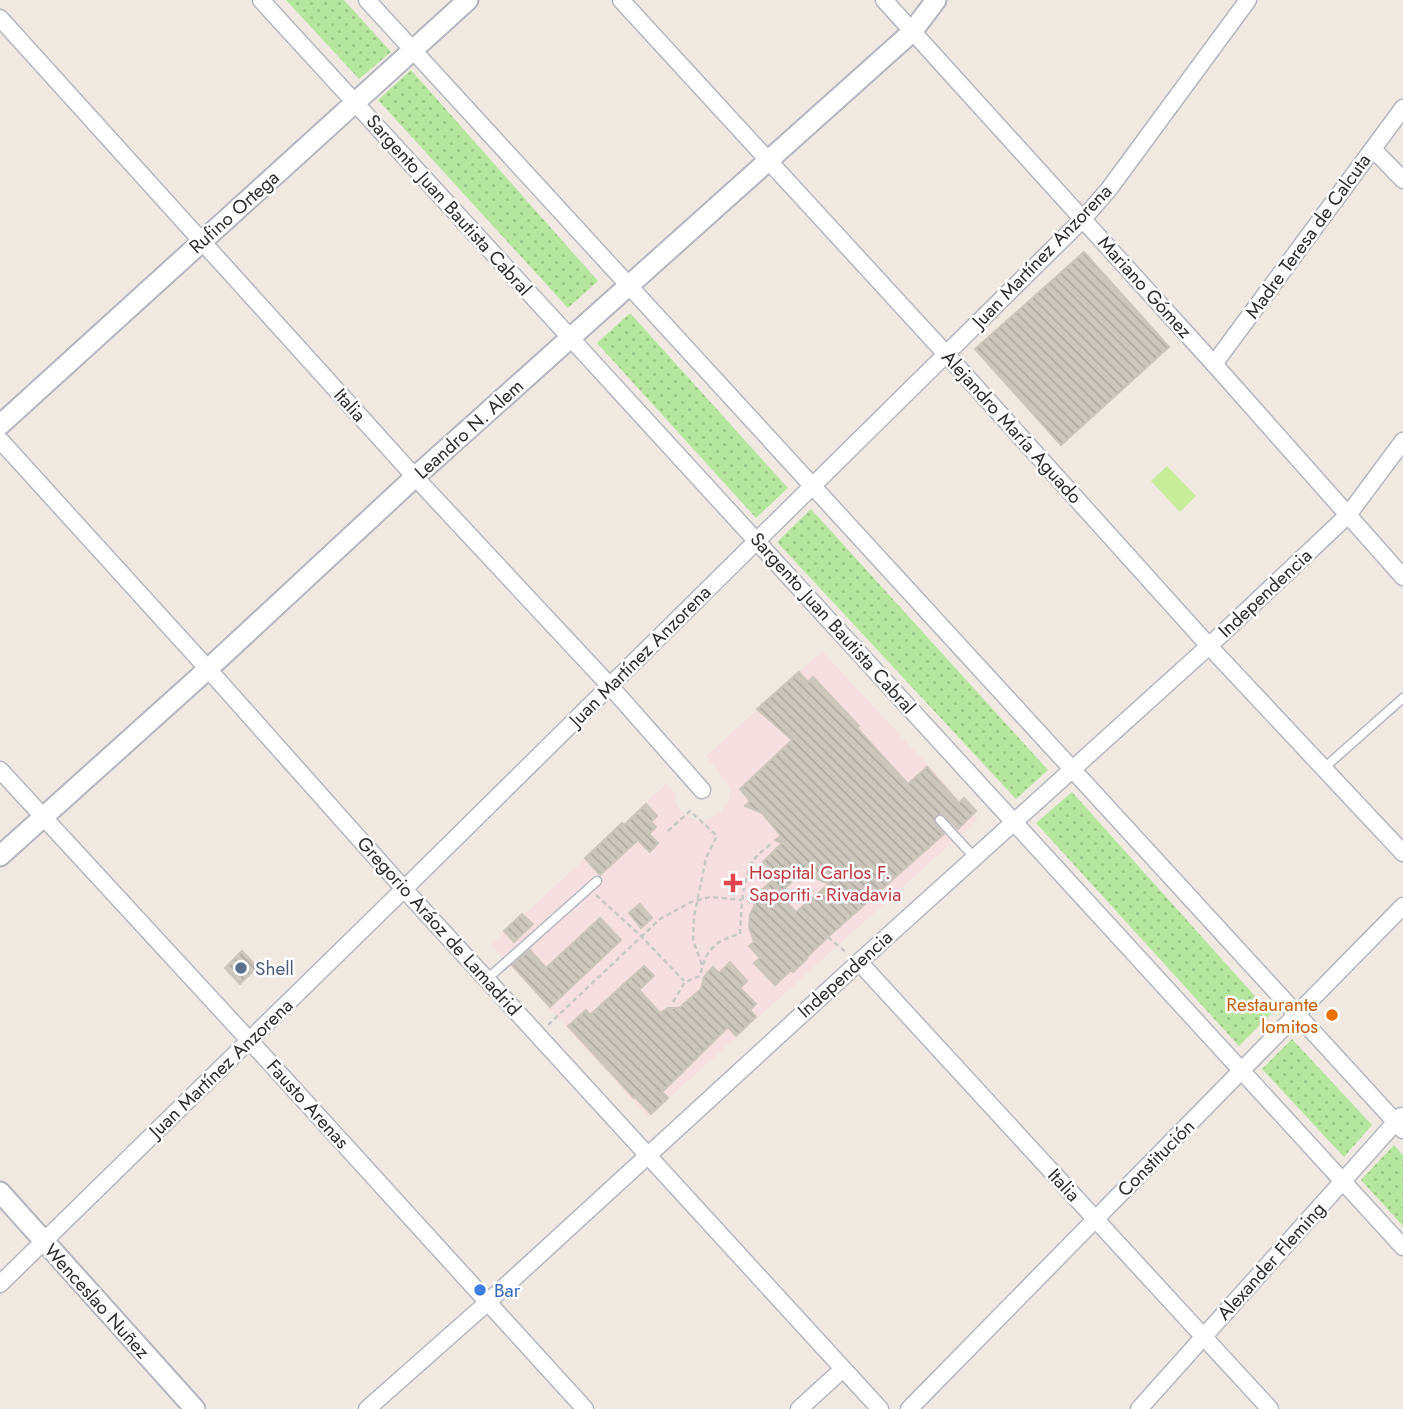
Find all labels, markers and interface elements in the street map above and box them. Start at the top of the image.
street label: Sargento Juan Bautista Cabral [360,108,538,302]
street label: Madre Teresa de Calcuta [1239,148,1377,324]
street label: Rufino Ortega [183,164,285,260]
street label: Juan Martínez Anzorena [964,178,1118,336]
street label: Mariano Gómez [1092,230,1198,344]
street label: Alejandro María Aguado [936,344,1088,510]
street label: Leandro N. Alem [409,373,529,485]
street label: Italia [328,382,372,428]
street label: Sargento Juan Bautista Cabral [744,526,922,720]
street label: Independencia [1212,542,1318,644]
street label: Juan Martínez Anzorena [561,579,717,735]
street label: Gregorio Aráoz de Lamadrid [351,830,527,1022]
place label: Hospital Carlos F. Saporiti - Rivadavia [749,859,902,908]
marker: Hospital Carlos F. Saporiti - Rivadavia [723,873,743,893]
street label: Independencia [792,924,898,1024]
place label: Shell [255,955,294,982]
marker: Shell [233,960,249,976]
place label: Restaurante lomitos [1226,991,1318,1040]
street label: Juan Martínez Anzorena [141,992,299,1146]
marker: Restaurante lomitos [1324,1007,1340,1023]
street label: Fausto Arenas [261,1053,356,1155]
street label: Constitución [1111,1113,1201,1203]
street label: Italia [1042,1162,1086,1208]
street label: Alexander Fleming [1211,1196,1331,1326]
street label: Wenceslao Nuñez [38,1238,156,1365]
place label: Bar [494,1277,521,1304]
marker: Bar [472,1282,488,1298]

